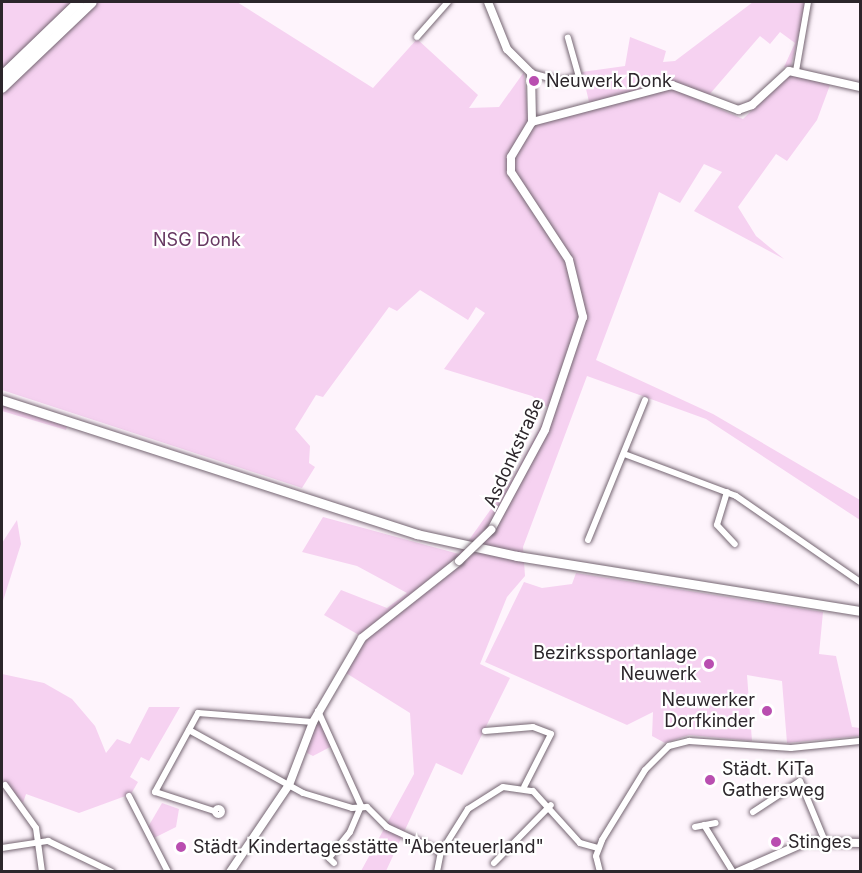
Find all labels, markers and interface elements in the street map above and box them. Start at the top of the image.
place label: Neuwerk Donk [546,70,672,92]
marker: Neuwerk Donk [527,74,541,88]
park label: NSG Donk [153,229,241,251]
street label: Asdonkstraße [479,395,549,511]
place label: Bezirkssportanlage Neuwerk [533,643,697,686]
marker: Bezirkssportanlage Neuwerk [702,657,716,671]
place label: Neuwerker Dorfkinder [662,690,755,732]
marker: Neuwerker Dorfkinder [760,704,774,718]
place label: Städt. KiTa Gathersweg [722,759,825,802]
marker: Städt. KiTa Gathersweg [703,773,717,787]
place label: Stinges [788,831,851,853]
marker: Stinges [769,835,783,849]
place label: Städt. Kindertagesstätte "Abenteuerland" [193,836,544,858]
marker: Städt. Kindertagesstätte "Abenteuerland" [174,840,188,854]

